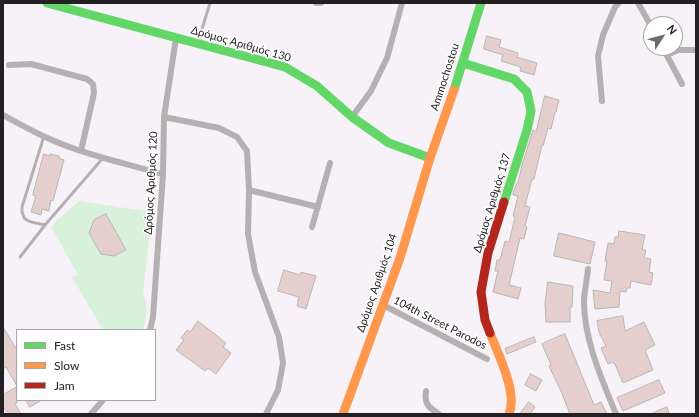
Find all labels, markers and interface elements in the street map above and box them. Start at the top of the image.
north arrow [643,16,683,56]
text: N [665,22,680,36]
street label: Δρόμος Αριθμός 130 [189,23,293,65]
street label: Ammochostou [428,41,462,113]
street label: Δρόμος Αριθμός 120 [142,131,160,235]
street label: Δρόμος Αριθμός 137 [471,152,513,254]
street label: Δρόμος Αριθμός 104 [354,232,400,334]
street label: 104th Street Parodos [391,294,489,352]
legend [16,329,156,401]
text: Fast [54,338,75,353]
text: Slow [54,358,79,373]
text: Jam [54,378,75,393]

